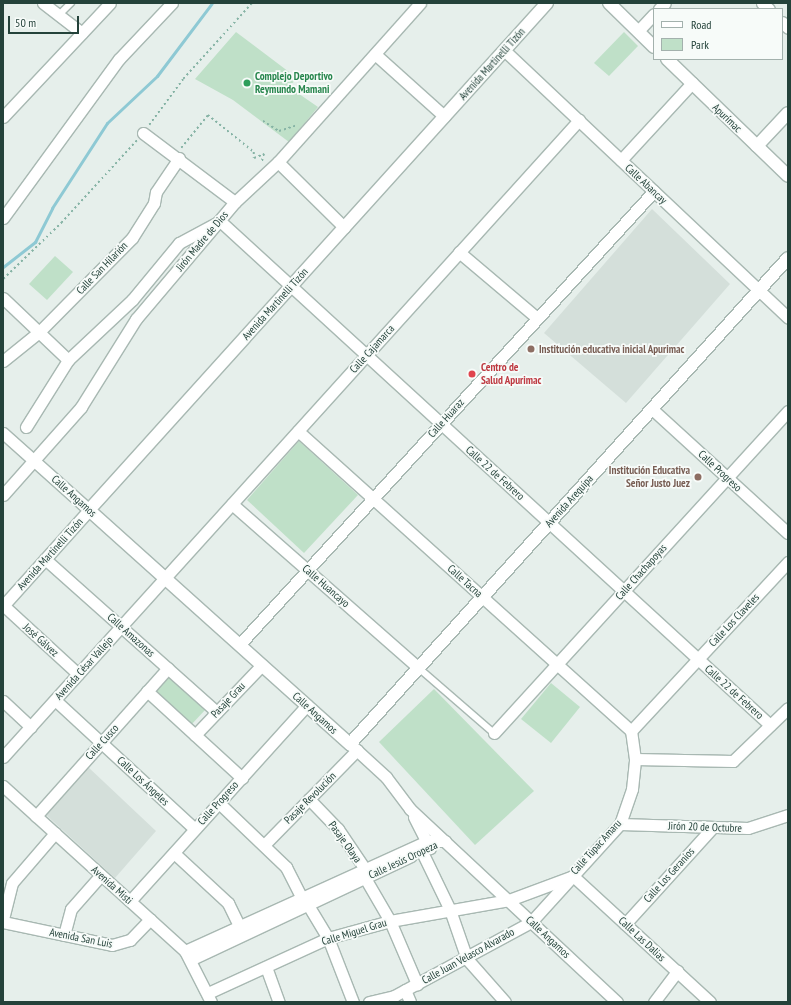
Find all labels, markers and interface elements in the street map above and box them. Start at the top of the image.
scale bar [10,8,81,34]
legend [653,8,783,60]
text: 50 m [15,15,36,30]
text: Road [691,17,711,32]
street label: Avenida Martinelli Tizón [456,25,528,103]
text: Park [691,37,709,52]
place label: Complejo Deportivo Reymundo Mamani [255,70,333,96]
marker: Complejo Deportivo Reymundo Mamani [242,78,252,88]
street label: Apurímac [710,101,744,135]
street label: Calle Abancay [622,161,670,207]
street label: Jirón Madre de Dios [173,208,231,274]
street label: Calle San Hilarión [74,239,130,297]
street label: Avenida Martinelli Tizón [239,265,311,343]
street label: Calle Cajamarca [347,322,397,376]
place label: Institución educativa inicial Apurimac [539,342,685,356]
marker: Institución educativa inicial Apurimac [526,344,536,354]
place label: Centro de Salud Apurimac [481,361,542,387]
marker: Centro de Salud Apurimac [466,368,478,380]
street label: Calle Huaraz [425,396,467,440]
street label: Calle 22 de Febrero [463,443,527,503]
street label: Calle Progreso [696,448,744,494]
place label: Institución Educativa Señor Justo Juez [609,464,690,490]
street label: Calle Angamos [49,472,99,520]
street label: Avenida Arequipa [542,472,596,530]
marker: Institución Educativa Señor Justo Juez [693,472,703,482]
street label: Avenida Martinelli Tizón [14,515,86,593]
street label: Calle Chachapoyas [613,541,669,603]
street label: Calle Huancayo [300,562,352,610]
street label: Calle Tacna [445,562,485,600]
street label: Calle Los Claveles [706,591,762,649]
street label: Calle Amazonas [104,610,158,660]
street label: José Gálvez [21,621,61,659]
street label: Avenida César Vallejo [52,634,116,702]
street label: Calle 22 de Febrero [702,662,766,722]
street label: Pasaje Grau [208,679,248,721]
street label: Calle Angamos [290,689,340,737]
street label: Calle Cusco [83,722,121,762]
street label: Calle Los Ángeles [114,754,172,808]
street label: Pasaje Revolución [281,769,339,827]
street label: Calle Progreso [195,778,241,828]
street label: Calle Túpac Amaru [568,816,624,878]
street label: Pasaje Olaya [326,819,364,865]
street label: Jirón 20 de Octubre [668,819,742,835]
street label: Calle Jesús Oropeza [366,838,440,882]
street label: Calle Los Geranios [641,845,697,905]
street label: Avenida Misti [89,863,135,907]
street label: Calle Angamos [523,913,573,961]
street label: Calle Las Dalias [616,914,668,964]
street label: Calle Miguel Grau [320,916,388,948]
street label: Avenida San Luis [48,925,114,951]
street label: Calle Juan Velasco Alvarado [419,925,517,987]

